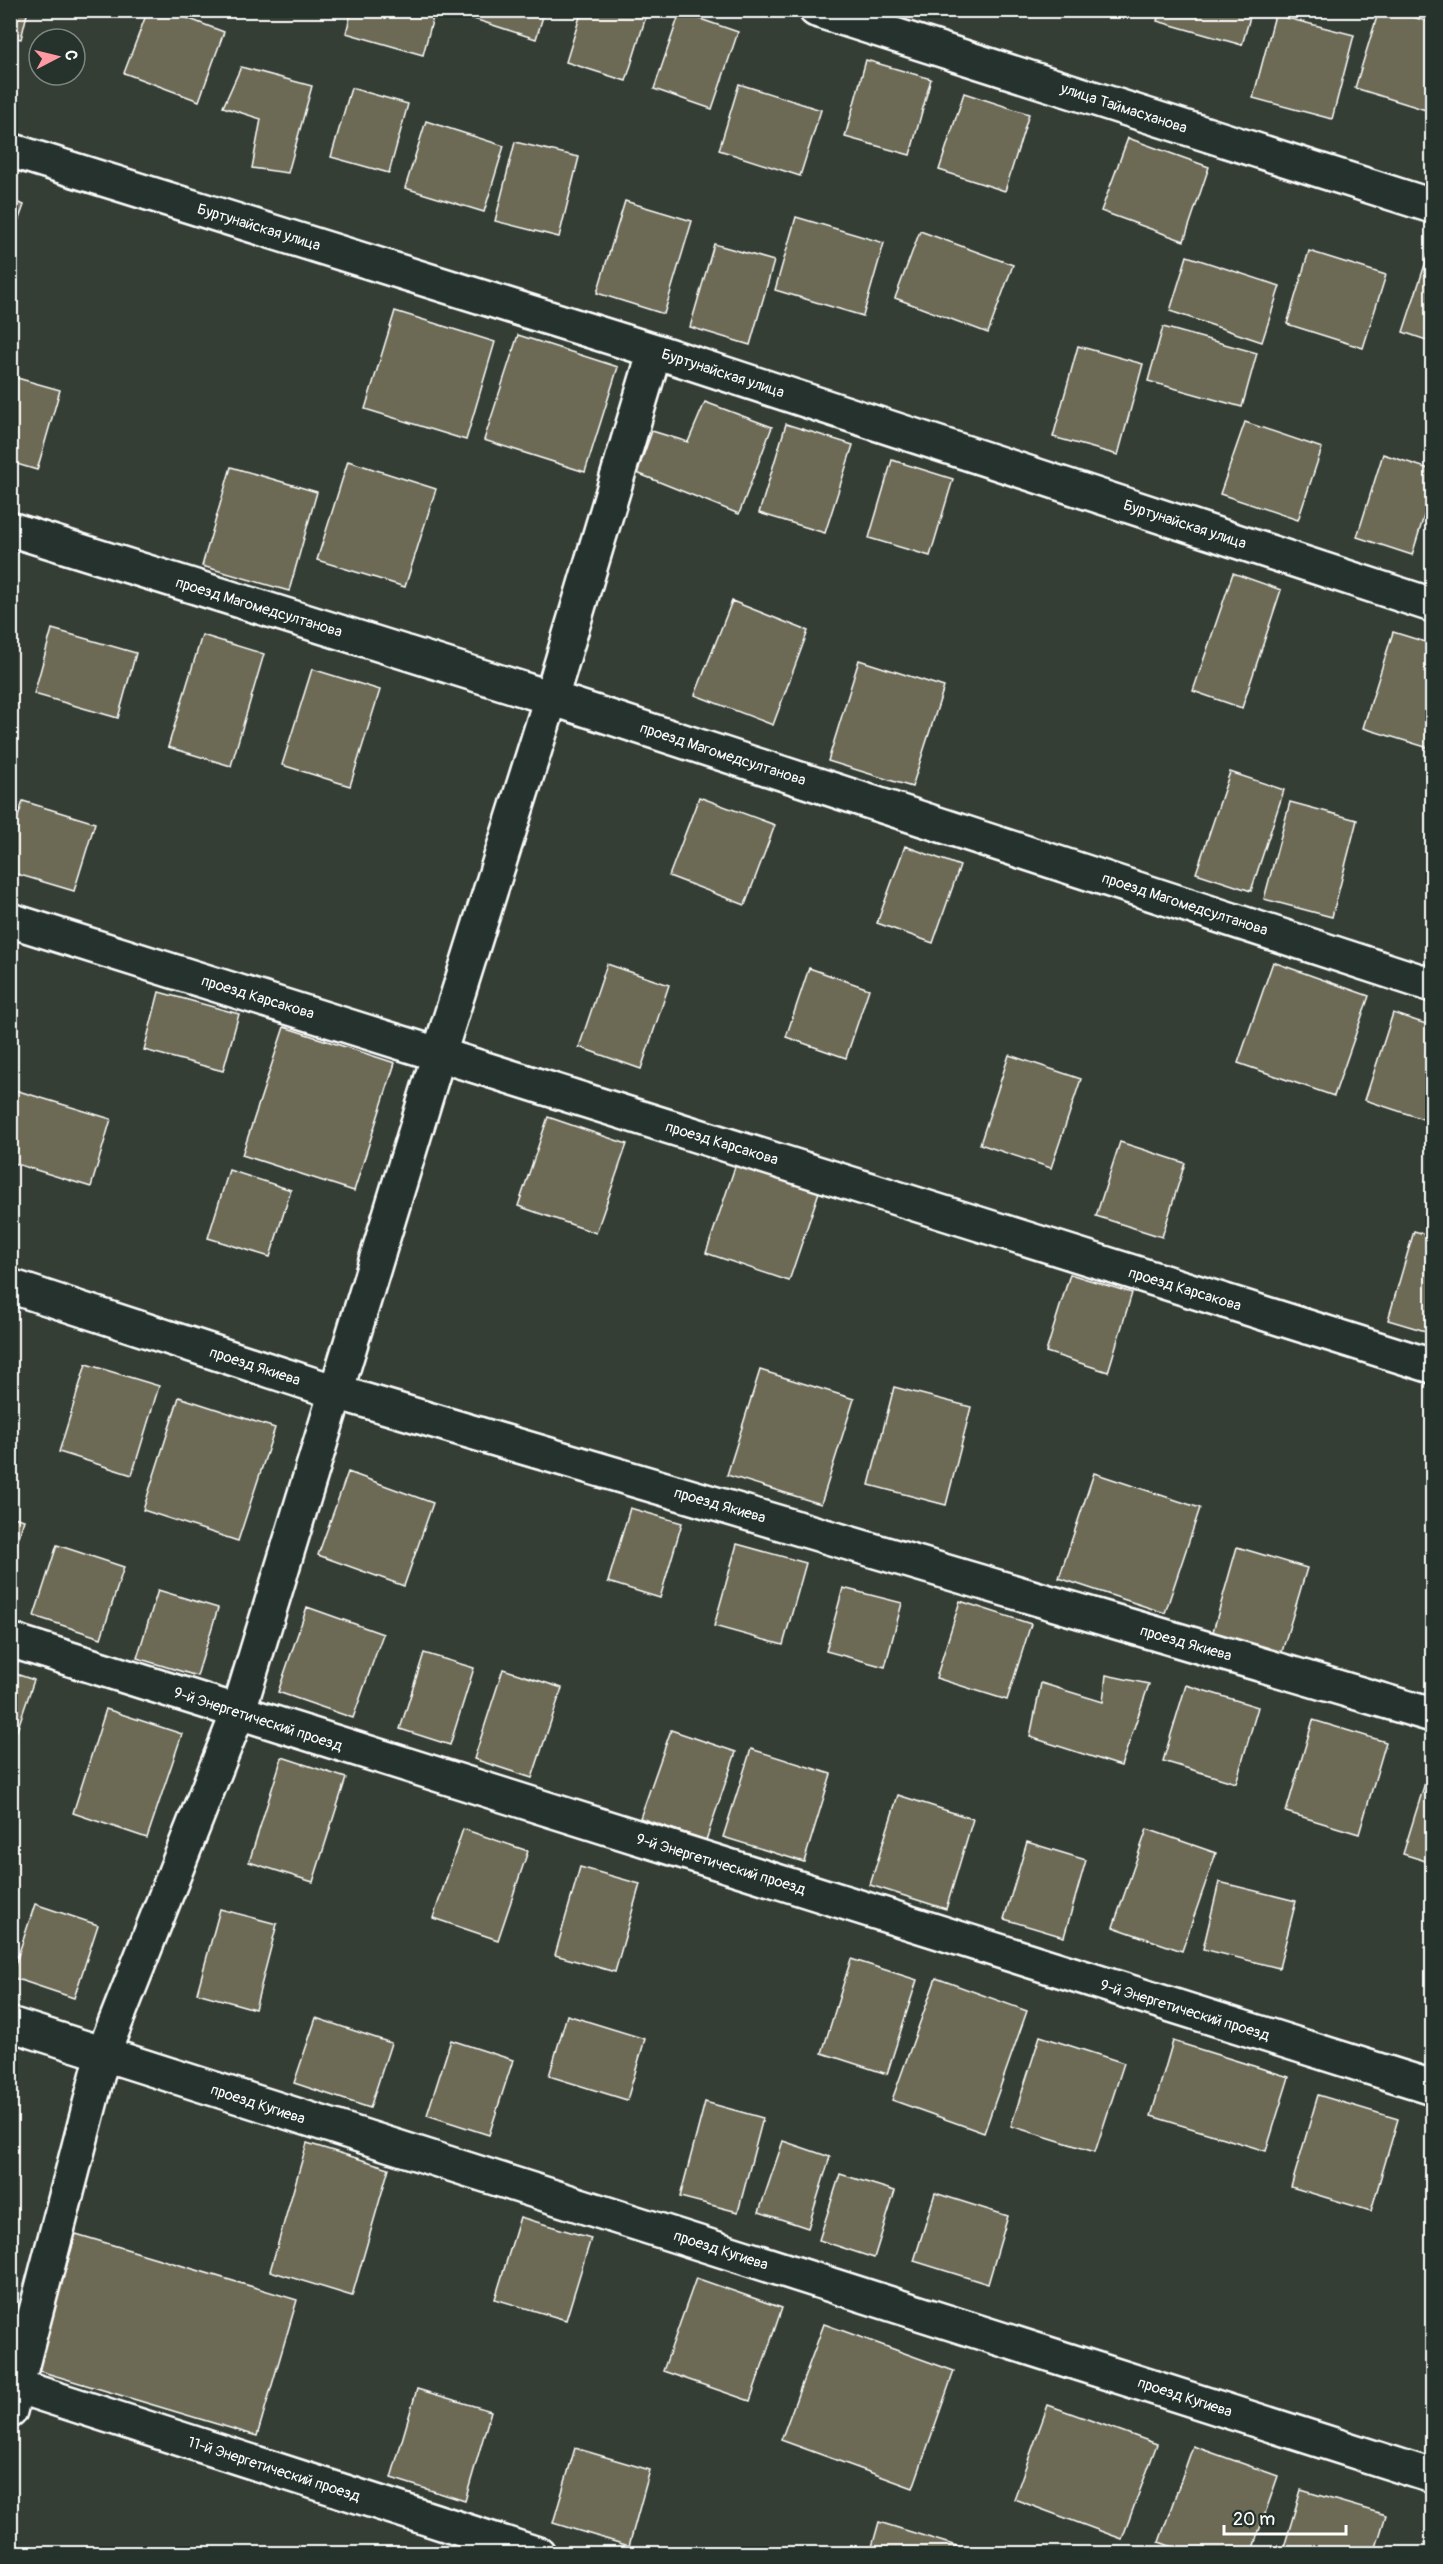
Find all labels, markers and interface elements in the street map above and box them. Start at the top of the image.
north arrow [27,27,87,87]
text: С [60,49,81,62]
street label: улица Таймасханова [1057,79,1190,138]
street label: Буртунайская улица [195,200,323,255]
street label: Буртунайская улица [659,345,787,402]
street label: Буртунайская улица [1121,496,1249,553]
street label: проезд Магомедсултанова [173,573,344,642]
street label: проезд Магомедсултанова [638,719,808,790]
street label: проезд Магомедсултанова [1100,869,1270,940]
street label: проезд Карсакова [199,971,317,1024]
street label: проезд Карсакова [663,1117,781,1170]
street label: проезд Карсакова [1126,1263,1244,1316]
street label: проезд Якиева [207,1343,303,1390]
street label: проезд Якиева [672,1483,768,1528]
street label: проезд Якиева [1138,1621,1234,1666]
street label: 9-й Энергетический проезд [171,1683,345,1756]
street label: 9-й Энергетический проезд [634,1830,808,1899]
street label: 9-й Энергетический проезд [1098,1976,1272,2045]
street label: проезд Кугиева [208,2080,308,2129]
street label: проезд Кугиева [671,2226,771,2275]
street label: проезд Кугиева [1135,2373,1235,2422]
street label: 11-й Энергетический проезд [185,2433,362,2506]
scale bar [1224,2498,1346,2536]
text: 20 m [1233,2508,1275,2531]

